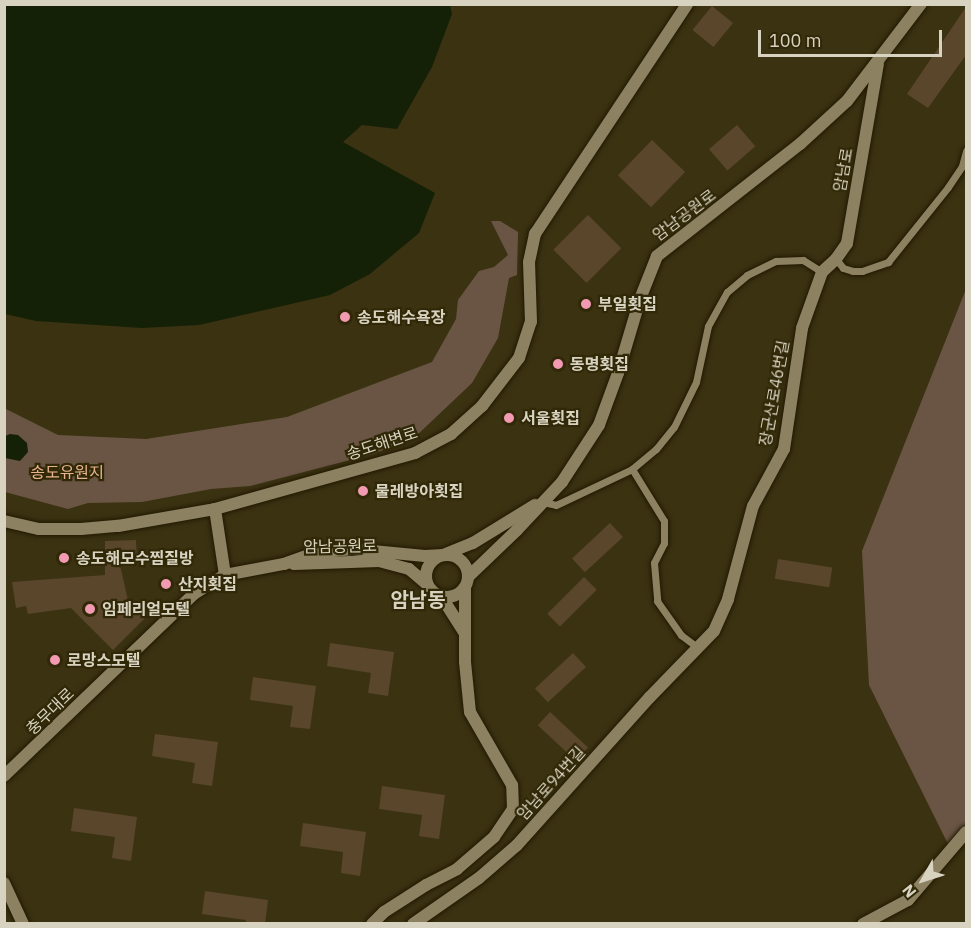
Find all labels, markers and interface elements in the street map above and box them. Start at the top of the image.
scale bar [761,18,946,56]
text: 100 m [769,29,821,52]
street label: 암남로 [830,147,856,193]
street label: 암남공원로 [649,185,719,245]
place label: 부일횟집 [598,294,657,314]
marker: 부일횟집 [579,297,593,311]
place label: 송도해수욕장 [357,307,445,327]
marker: 송도해수욕장 [338,310,352,324]
street label: 장군산로46번길 [755,338,793,448]
place label: 동명횟집 [570,354,629,374]
marker: 동명횟집 [551,357,565,371]
place label: 서울횟집 [521,408,580,428]
marker: 서울횟집 [502,411,516,425]
street label: 송도해변로 [344,422,420,464]
park label: 송도유원지 [30,462,104,482]
place label: 물레방아횟집 [375,481,463,501]
marker: 물레방아횟집 [356,484,370,498]
street label: 암남공원로 [303,536,377,556]
place label: 송도해모수찜질방 [76,548,194,568]
marker: 송도해모수찜질방 [57,551,71,565]
place label: 산지횟집 [178,574,237,594]
marker: 산지횟집 [159,577,173,591]
district label: 암남동 [390,587,446,611]
place label: 임페리얼모텔 [102,599,190,619]
marker: 임페리얼모텔 [83,602,97,616]
place label: 로망스모텔 [67,650,141,670]
marker: 로망스모텔 [48,653,62,667]
street label: 충무대로 [22,684,78,738]
street label: 암남로94번길 [513,742,589,824]
north arrow [893,850,953,910]
text: N [898,881,920,902]

